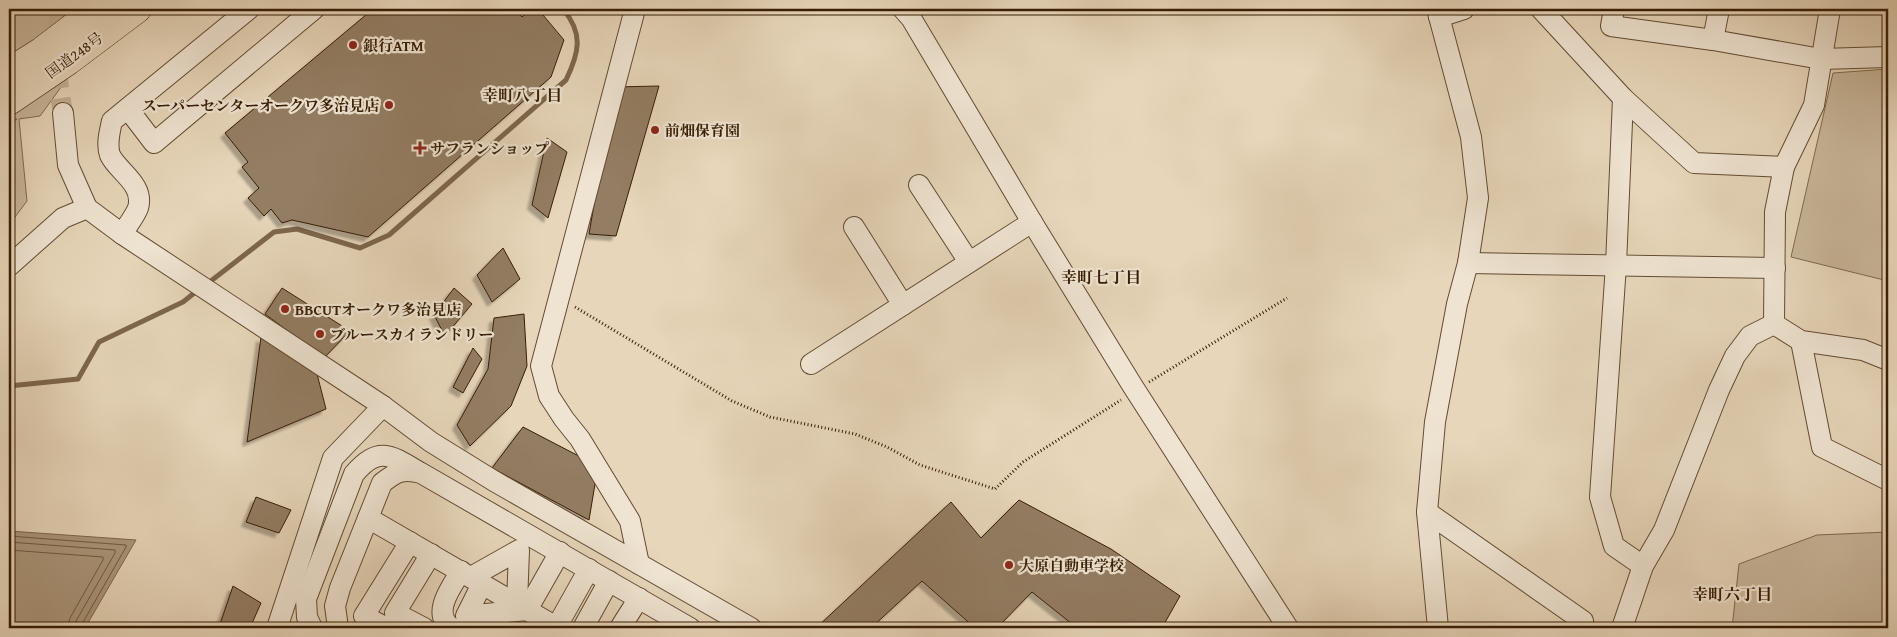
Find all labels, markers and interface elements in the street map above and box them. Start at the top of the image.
street label: 国道248号 [41,27,107,83]
place label: 銀行ATM [363,35,424,56]
marker: 銀行ATM [347,39,359,51]
district label: 幸町八丁目 [482,83,562,107]
place label: スーパーセンターオークワ多治見店 [142,95,379,116]
marker: スーパーセンターオークワ多治見店 [383,99,395,111]
place label: 前畑保育園 [665,120,740,141]
marker: 前畑保育園 [649,124,661,136]
place label: サフランショップ [430,138,549,159]
marker: サフランショップ [414,142,426,154]
district label: 幸町七丁目 [1061,265,1141,289]
place label: BBCUTオークワ多治見店 [295,299,461,320]
marker: BBCUTオークワ多治見店 [279,303,291,315]
place label: ブルースカイランドリー [330,324,493,345]
marker: ブルースカイランドリー [314,328,326,340]
place label: 大原自動車学校 [1019,555,1124,576]
marker: 大原自動車学校 [1003,559,1015,571]
district label: 幸町六丁目 [1692,582,1772,606]

